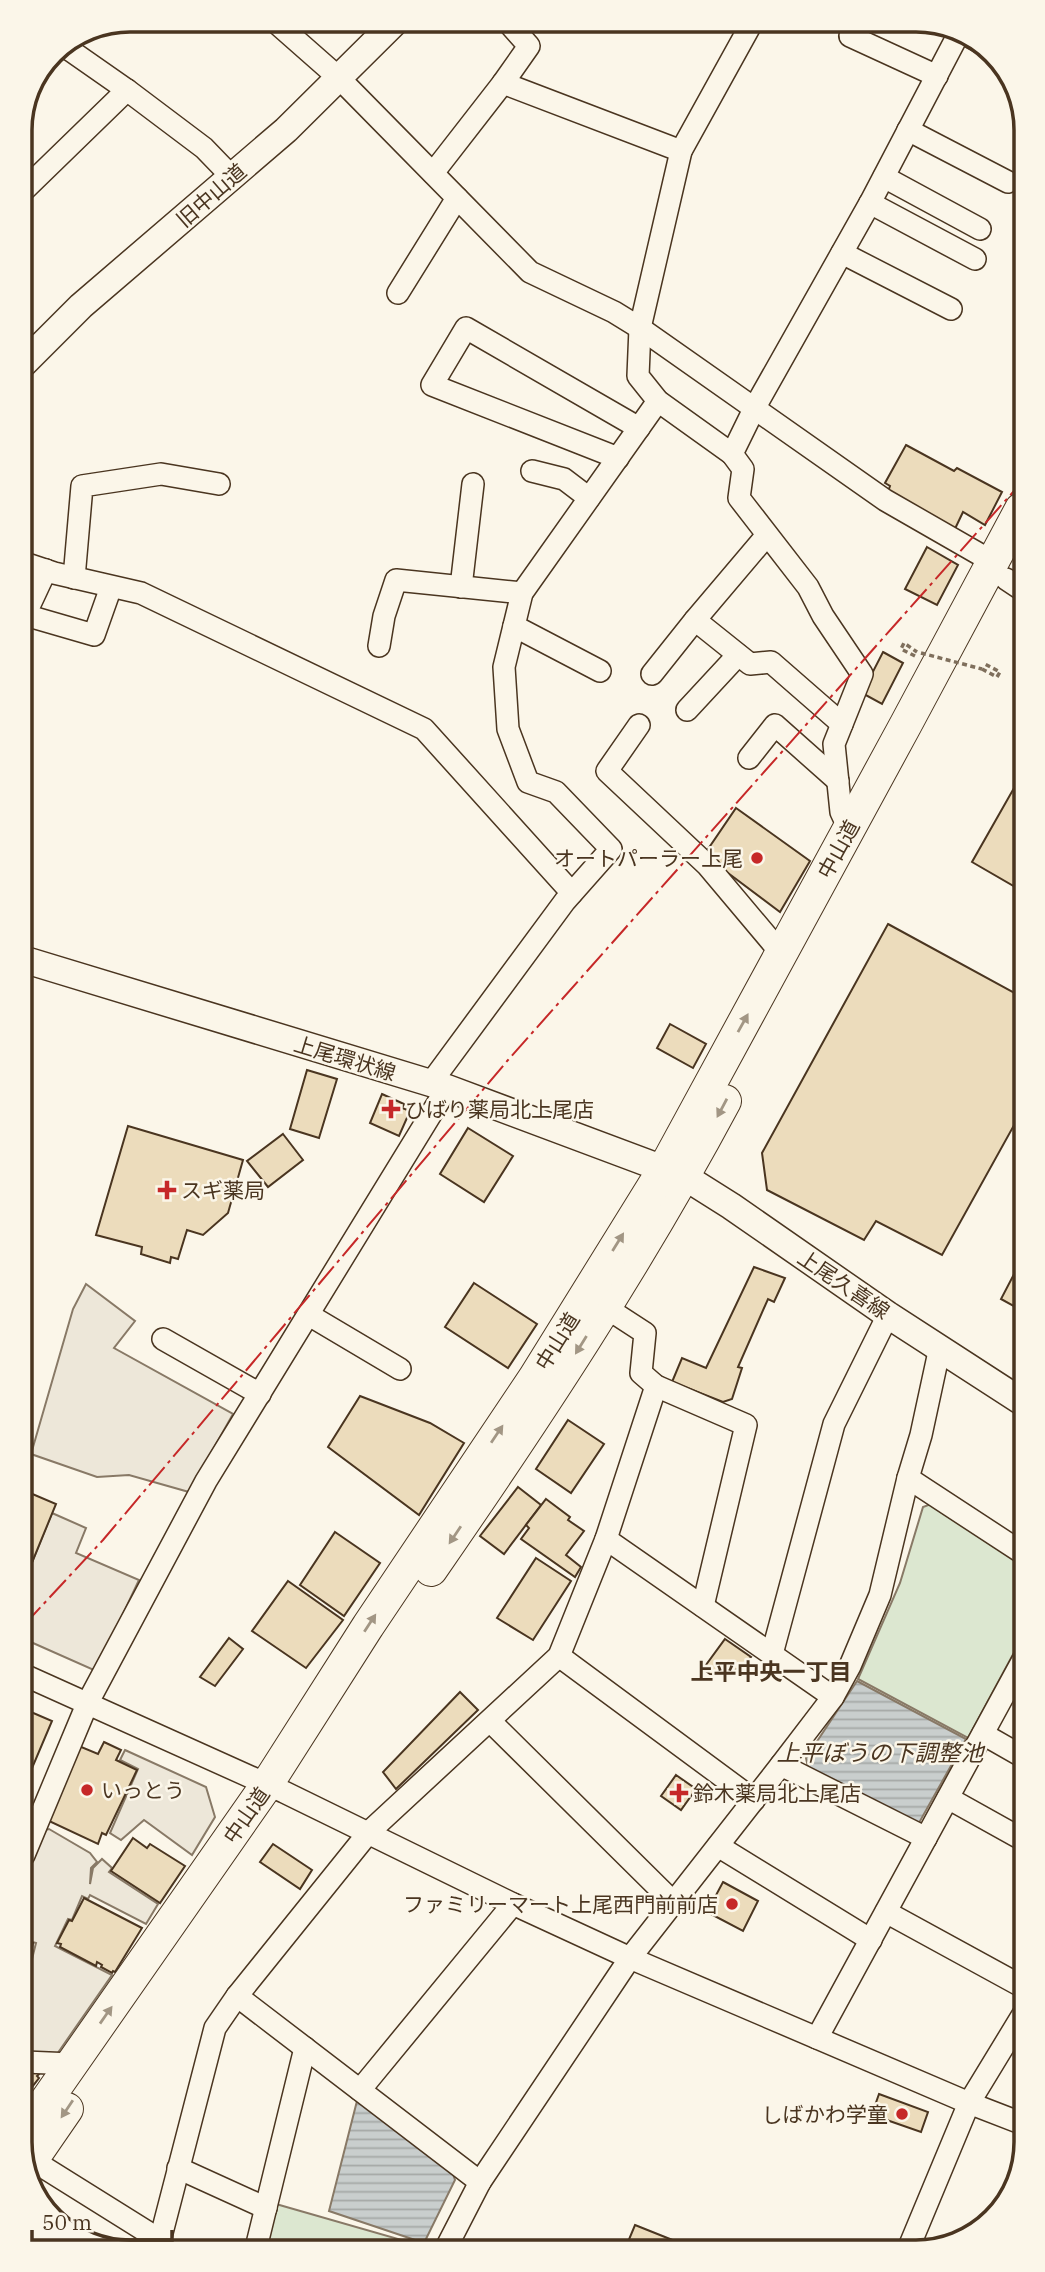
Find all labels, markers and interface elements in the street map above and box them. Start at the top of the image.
street label: 旧中山道 [170,157,252,233]
street label: 中山道 [810,815,866,883]
place label: オートパーラー上尾 [554,844,743,872]
marker: オートパーラー上尾 [749,850,765,866]
one-way arrow [737,1013,749,1033]
street label: 上尾環状線 [291,1029,399,1087]
place label: ひばり薬局北上尾店 [405,1095,594,1123]
one-way arrow [716,1098,728,1117]
marker: ひばり薬局北上尾店 [383,1101,399,1117]
place label: スギ薬局 [181,1176,265,1204]
marker: スギ薬局 [159,1182,175,1198]
one-way arrow [612,1233,625,1252]
street label: 上尾久喜線 [793,1243,895,1325]
street label: 中山道 [528,1307,586,1375]
one-way arrow [574,1336,587,1355]
one-way arrow [490,1424,503,1444]
one-way arrow [448,1526,462,1544]
one-way arrow [363,1614,377,1632]
district label: 上平中央一丁目 [691,1656,852,1686]
water label: 上平ぼうの下調整池 [777,1737,986,1767]
place label: いっとう [101,1776,185,1804]
place label: 鈴木薬局北上尾店 [693,1779,861,1807]
street label: 中山道 [216,1781,276,1849]
marker: いっとう [79,1782,95,1798]
marker: 鈴木薬局北上尾店 [671,1785,687,1801]
place label: ファミリーマート上尾西門前前店 [403,1890,718,1918]
marker: ファミリーマート上尾西門前前店 [724,1896,740,1912]
one-way arrow [99,2006,113,2024]
one-way arrow [60,2100,74,2118]
place label: しばかわ学童 [762,2100,888,2128]
marker: しばかわ学童 [894,2106,910,2122]
scale bar [32,2198,172,2242]
text: 50 m [42,2208,92,2236]

